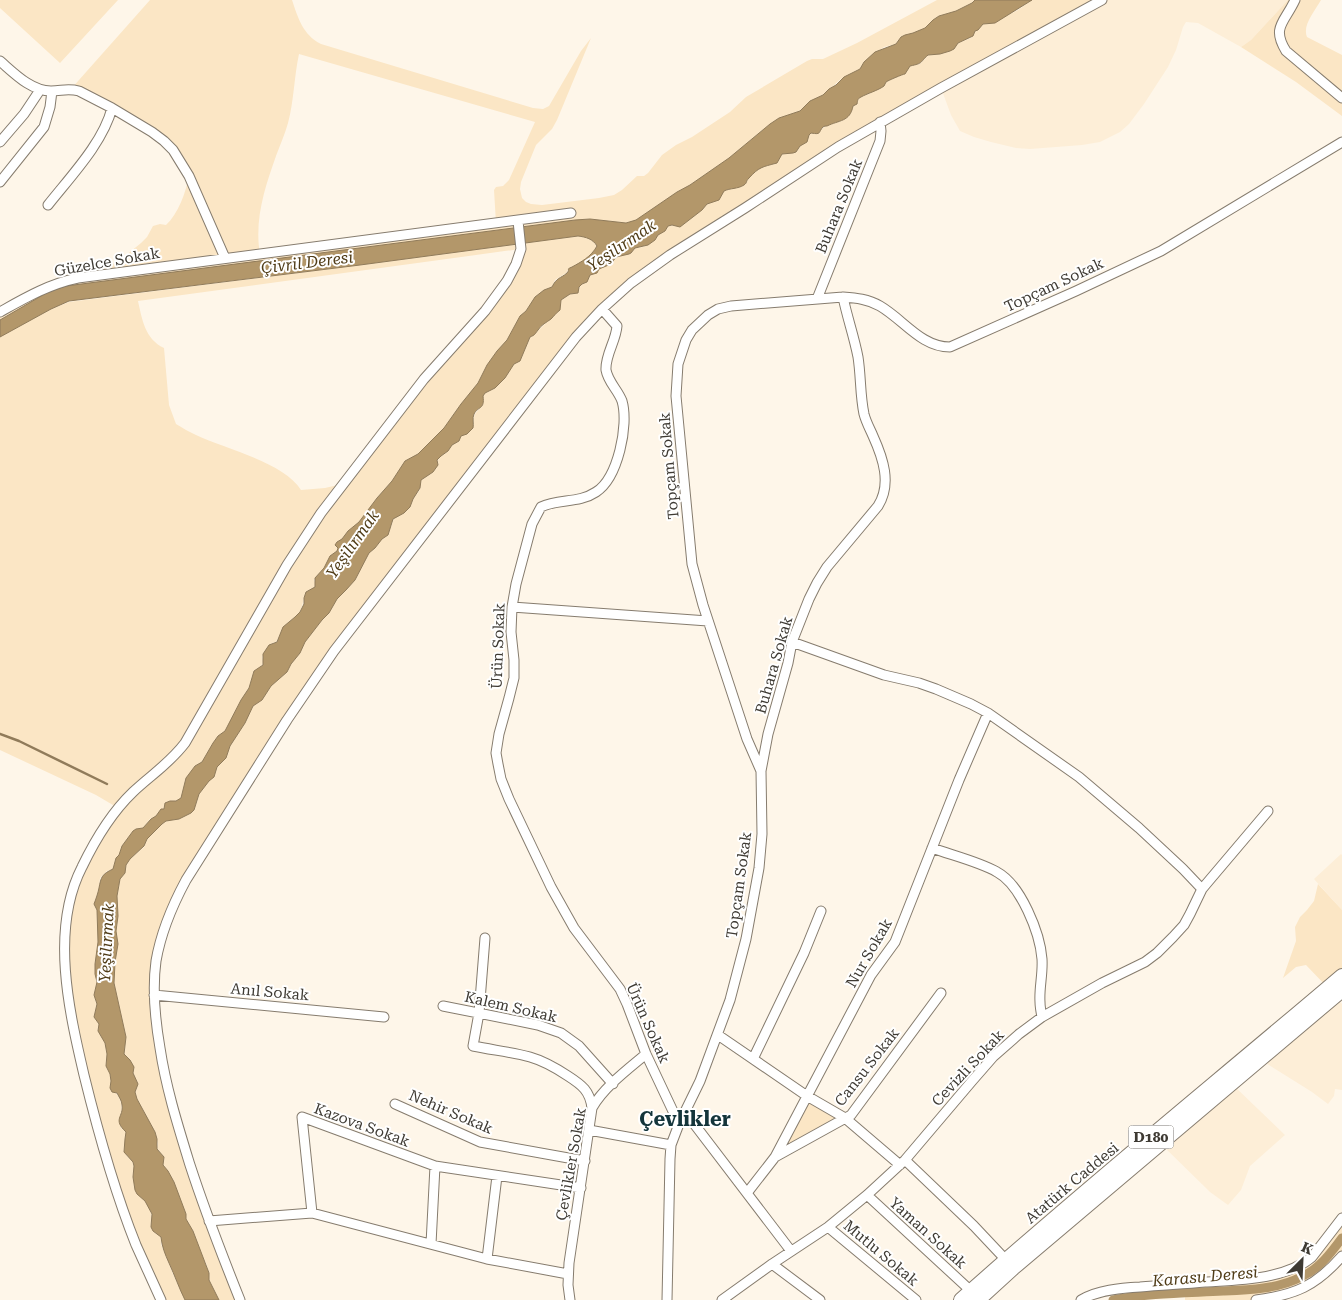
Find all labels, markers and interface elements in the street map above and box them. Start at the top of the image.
street label: Buhara Sokak [812,156,866,256]
water label: Yeşilırmak [583,215,660,275]
street label: Güzelce Sokak [53,244,162,280]
water label: Çivril Deresi [260,247,354,278]
street label: Topçam Sokak [1001,254,1107,316]
street label: Topçam Sokak [655,411,683,520]
water label: Yeşilırmak [322,506,383,582]
street label: Ürün Sokak [488,602,509,689]
street label: Buhara Sokak [752,614,797,716]
street label: Topçam Sokak [723,830,755,939]
water label: Yeşilırmak [95,903,118,983]
street label: Nur Sokak [842,915,896,991]
street label: Anıl Sokak [230,980,311,1004]
street label: Ürün Sokak [622,980,674,1066]
street label: Kalem Sokak [463,988,560,1027]
street label: Cansu Sokak [831,1024,903,1110]
street label: Cevizli Sokak [928,1026,1008,1110]
street label: Nehir Sokak [406,1086,496,1138]
street label: Kazova Sokak [312,1099,413,1151]
street label: Çevlikler Sokak [552,1106,590,1222]
district label: Çevlikler [639,1107,731,1131]
road number: D180 [1128,1126,1174,1148]
street label: Atatürk Caddesi [1022,1139,1123,1227]
street label: Yaman Sokak [886,1194,971,1273]
street label: Mutlu Sokak [840,1216,923,1290]
north arrow [1277,1235,1327,1285]
text: K [1299,1239,1316,1258]
water label: Karasu Deresi [1150,1262,1259,1291]

